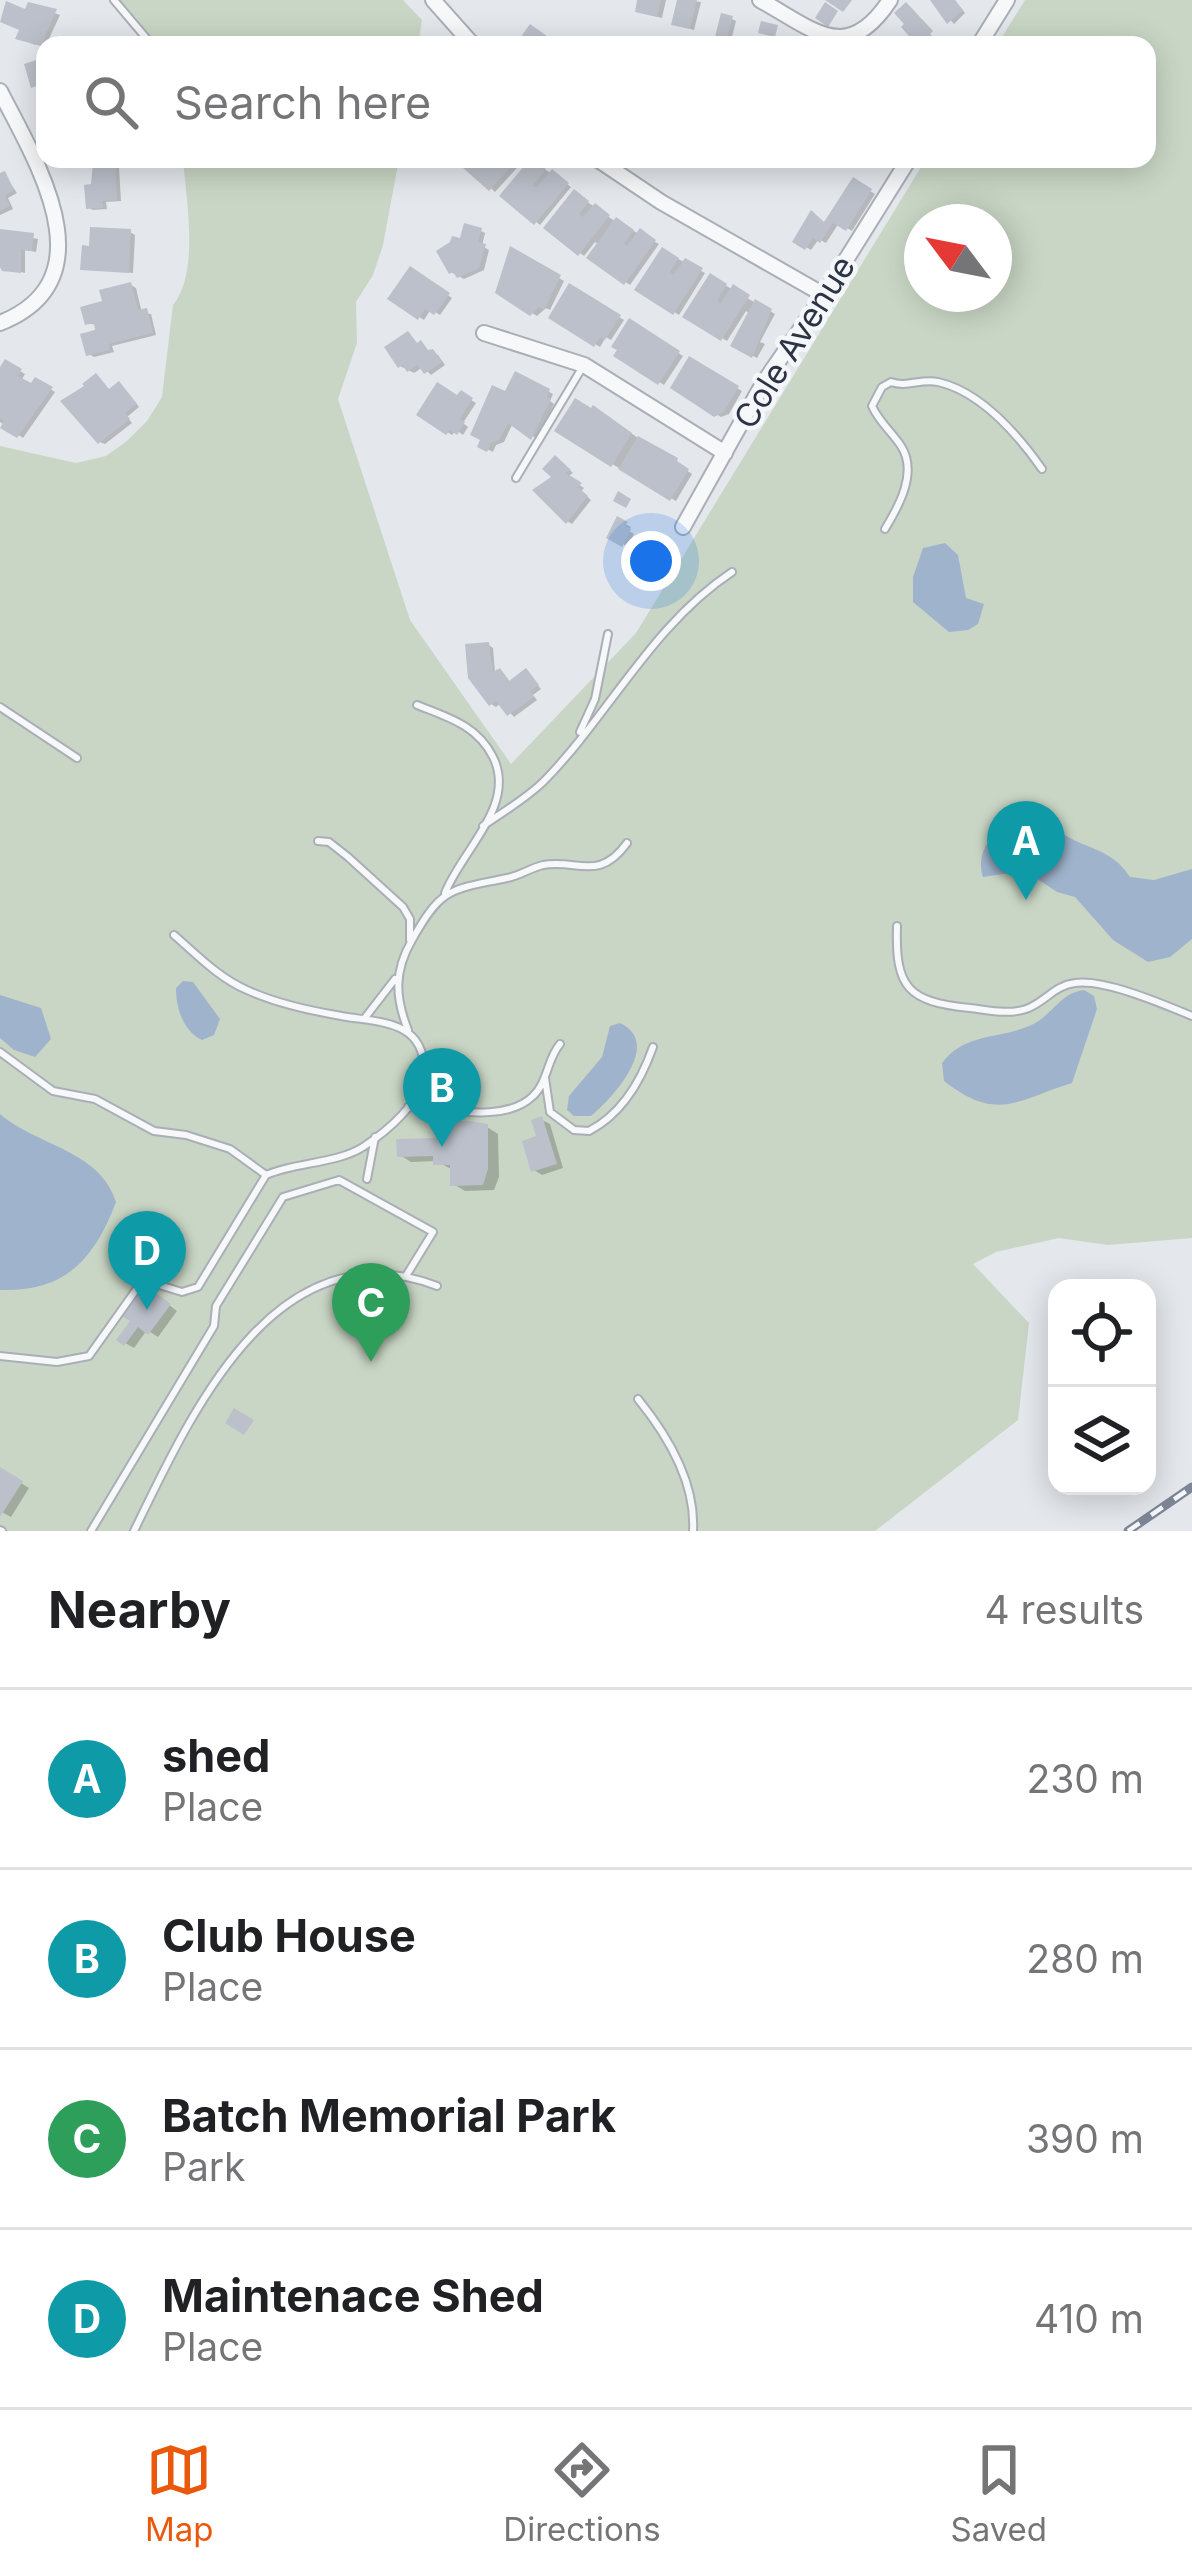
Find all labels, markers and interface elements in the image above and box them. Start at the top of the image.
search box [36,36,1156,168]
icon: search [78,69,144,135]
text: Search here [174,75,431,130]
north arrow [904,204,1012,312]
street label: Cole Avenue [725,248,863,436]
your location [621,531,681,591]
pin: A [987,801,1065,900]
pin: B [403,1048,481,1147]
pin: D [108,1211,186,1310]
pin: C [332,1263,410,1362]
map controls [1048,1279,1156,1495]
button: locate [1048,1279,1156,1387]
button: layers [1048,1387,1156,1495]
text: Nearby [48,1579,231,1640]
text: 4 results [984,1586,1144,1633]
text: shed [162,1728,270,1783]
text: A [72,1755,102,1802]
text: 230 m [1026,1755,1144,1802]
text: Place [162,1783,263,1830]
text: Club House [162,1908,416,1963]
text: B [74,1935,100,1982]
text: 280 m [1026,1935,1144,1982]
text: Place [162,1963,263,2010]
text: Batch Memorial Park [162,2088,616,2143]
text: C [73,2115,101,2162]
text: 390 m [1026,2115,1144,2162]
text: Park [162,2143,246,2190]
text: Maintenace Shed [162,2268,544,2323]
text: D [73,2295,101,2342]
text: 410 m [1034,2295,1144,2342]
text: Place [162,2323,263,2370]
tab: Map [145,2437,213,2549]
tab: Directions [503,2437,661,2549]
tab: Saved [950,2437,1047,2549]

